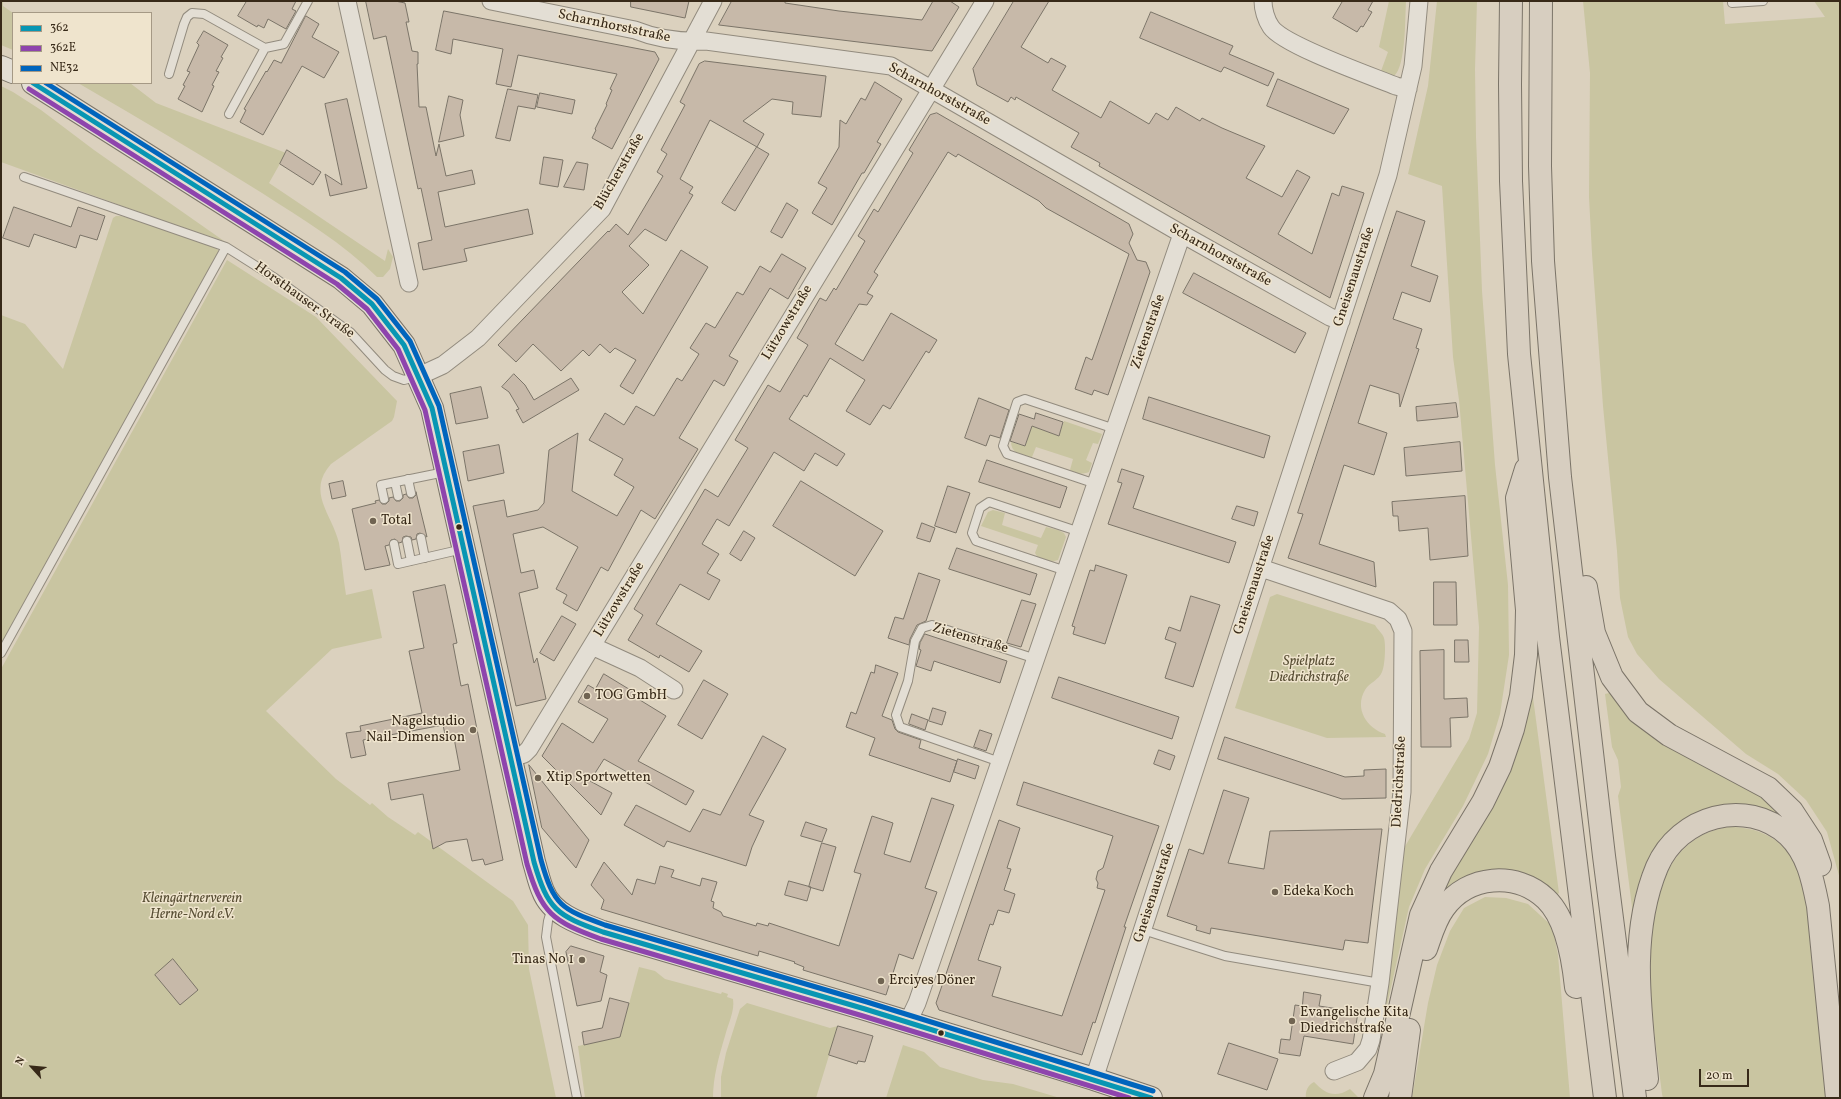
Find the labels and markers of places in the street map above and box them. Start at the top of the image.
place label: Total [381,513,412,529]
marker: Total [368,516,378,526]
unlabelled marker [454,522,464,532]
place label: TOG GmbH [595,688,667,704]
marker: TOG GmbH [582,691,592,701]
place label: Nagelstudio Nail-Dimension [366,714,465,746]
marker: Nagelstudio Nail-Dimension [468,725,478,735]
place label: Xtip Sportwetten [546,770,651,786]
marker: Xtip Sportwetten [533,773,543,783]
place label: Edeka Koch [1283,884,1354,900]
marker: Edeka Koch [1270,887,1280,897]
place label: Tinas No 1 [512,952,574,968]
marker: Tinas No 1 [577,955,587,965]
place label: Erciyes Döner [889,973,975,989]
marker: Erciyes Döner [876,976,886,986]
place label: Evangelische Kita Diedrichstraße [1300,1005,1409,1038]
marker: Evangelische Kita Diedrichstraße [1287,1016,1297,1026]
unlabelled marker [936,1028,946,1038]

